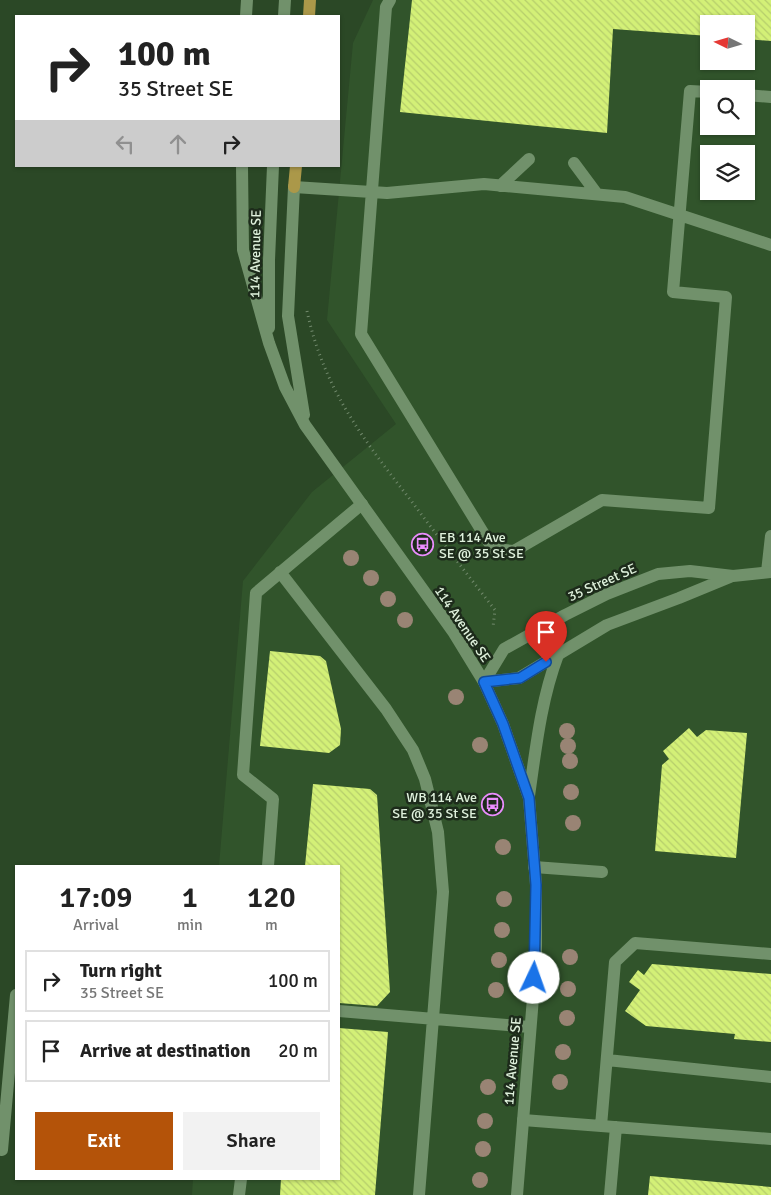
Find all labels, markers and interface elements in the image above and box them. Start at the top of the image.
north arrow [700,15,755,70]
map controls [700,15,755,200]
text: 100 m [118,32,211,75]
icon: right [35,35,100,100]
text: 35 Street SE [118,75,233,102]
button: search [700,80,755,135]
icon: left [111,130,139,158]
icon: ahead [164,130,192,158]
icon: right [217,130,245,158]
button: layers [700,145,755,200]
street label: 114 Avenue SE [246,210,265,298]
place label: EB 114 Ave SE @ 35 St SE [439,529,524,562]
bus stop icon: EB 114 Ave SE @ 35 St SE [411,533,435,557]
street label: 35 Street SE [565,560,639,605]
street label: 114 Avenue SE [431,583,494,666]
pin [525,611,567,662]
icon: arrive [532,618,560,646]
place label: WB 114 Ave SE @ 35 St SE [392,789,477,822]
bus stop icon: WB 114 Ave SE @ 35 St SE [481,793,505,817]
text: 17:09 [59,879,133,916]
text: 1 [182,879,198,916]
text: 120 [247,879,296,916]
text: Arrival [73,915,119,935]
text: min [177,915,203,935]
text: m [265,915,278,935]
position arrow [507,951,559,1003]
text: Turn right [80,959,162,983]
icon: right [37,967,65,995]
text: 100 m [268,969,318,993]
text: 35 Street SE [80,983,164,1003]
street label: 114 Avenue SE [500,1016,525,1106]
icon: arrive [37,1037,65,1065]
text: Arrive at destination [80,1039,251,1063]
text: 20 m [278,1039,318,1063]
button: Exit [35,1112,173,1170]
button: Share [183,1112,320,1170]

